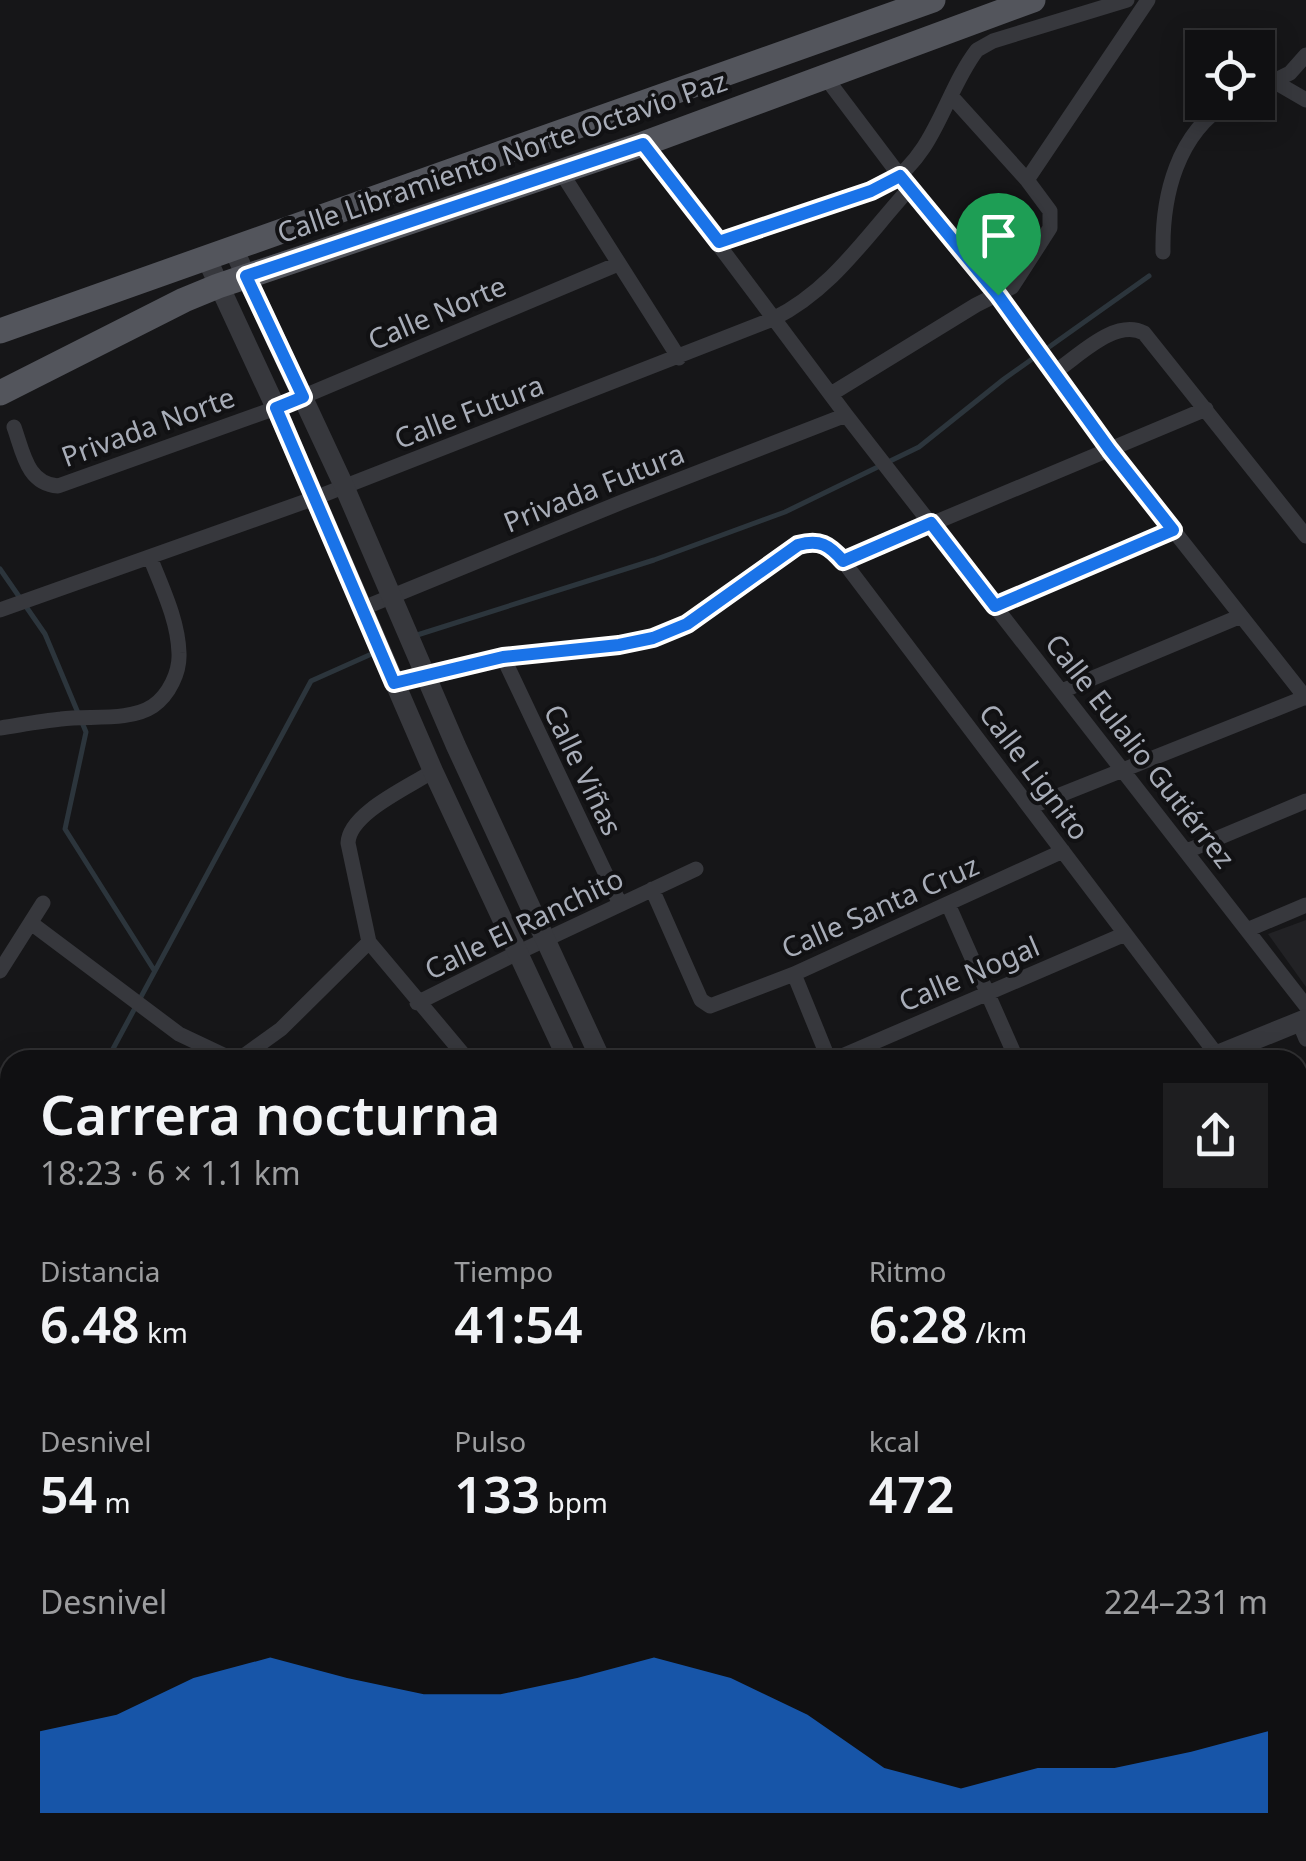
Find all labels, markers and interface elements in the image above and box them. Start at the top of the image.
map controls [1185,30,1275,120]
button: locate [1185,30,1275,120]
street label: Calle Libramiento Norte Octavio Paz [272,61,732,251]
pin [956,193,1041,296]
icon: arrive [971,208,1026,263]
street label: Calle Norte [362,266,512,358]
street label: Calle Futura [389,365,549,457]
street label: Privada Norte [56,377,239,475]
street label: Privada Futura [498,434,690,541]
street label: Calle Eulalio Gutiérrez [1037,625,1244,875]
street label: Calle Lignito [971,695,1099,847]
street label: Calle Viñas [536,698,632,841]
street label: Calle Santa Cruz [775,846,984,967]
street label: Calle El Ranchito [418,859,629,988]
street label: Calle Nogal [892,926,1045,1020]
text: Carrera nocturna [40,1076,501,1151]
button: share [1163,1083,1268,1188]
text: 18:23 · 6 × 1.1 km [40,1151,301,1194]
text: Distancia [40,1252,161,1290]
text: Tiempo [454,1252,553,1290]
text: Ritmo [869,1252,947,1290]
text: 6.48 [40,1290,140,1358]
text: 41:54 [454,1290,583,1358]
text: 6:28 [869,1290,968,1358]
text: km [140,1313,188,1351]
text: /km [968,1313,1027,1351]
text: Desnivel [40,1422,151,1460]
text: Pulso [454,1422,526,1460]
text: kcal [869,1422,920,1460]
text: 54 [40,1460,97,1528]
text: 133 [454,1460,540,1528]
text: 472 [869,1460,954,1528]
text: m [97,1483,131,1521]
text: bpm [540,1483,608,1521]
text: Desnivel [40,1580,167,1623]
text: 224–231 m [1104,1580,1268,1623]

